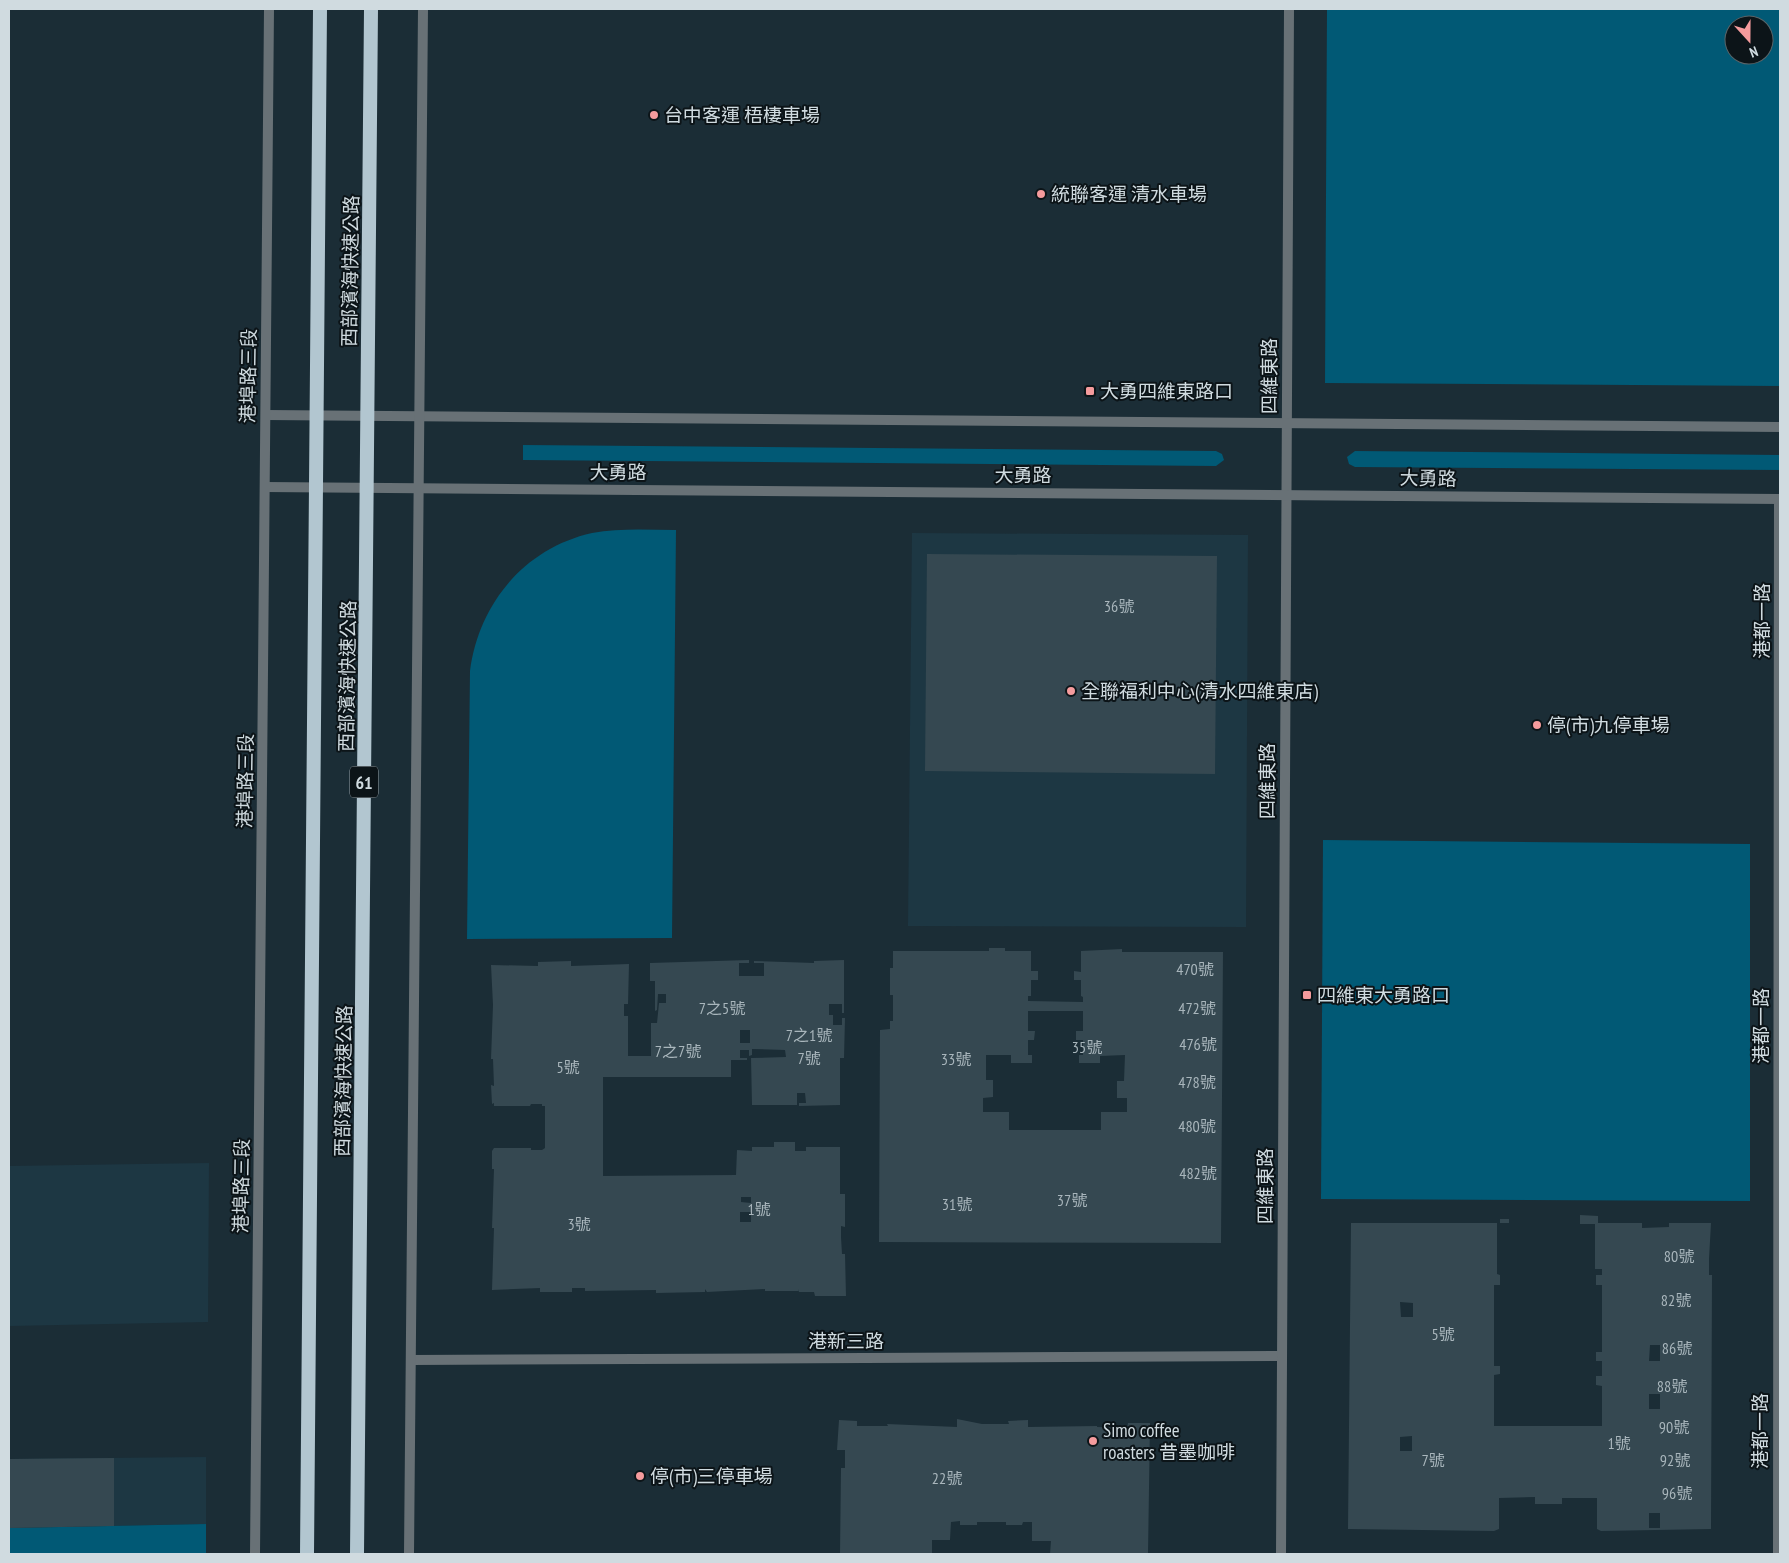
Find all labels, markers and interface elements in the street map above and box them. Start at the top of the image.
north arrow [1724,15,1774,65]
text: N [1747,42,1760,62]
place label: 台中客運 梧棲車場 [664,103,820,127]
marker: 台中客運 梧棲車場 [648,109,660,121]
place label: 統聯客運 清水車場 [1051,182,1207,206]
marker: 統聯客運 清水車場 [1035,188,1047,200]
street label: 西部濱海快速公路 [337,195,363,347]
street label: 港埠路三段 [235,328,261,424]
street label: 四維東路 [1257,338,1281,414]
place label: 大勇四維東路口 [1100,379,1233,403]
marker: 大勇四維東路口 [1084,385,1096,397]
street label: 大勇路 [589,460,647,484]
street label: 大勇路 [994,463,1052,487]
street label: 大勇路 [1399,466,1457,490]
street label: 港都一路 [1750,583,1774,659]
house number: 36號 [1104,596,1134,616]
street label: 西部濱海快速公路 [334,600,360,752]
place label: 全聯福利中心(清水四維東店) [1081,679,1318,703]
marker: 全聯福利中心(清水四維東店) [1065,685,1077,697]
place label: 停(市)九停車場 [1547,713,1670,737]
marker: 停(市)九停車場 [1531,719,1543,731]
street label: 港埠路三段 [232,733,258,829]
street label: 四維東路 [1255,743,1279,819]
road number: 61 [350,766,378,798]
house number: 470號 [1176,959,1214,979]
place label: 四維東大勇路口 [1317,983,1450,1007]
street label: 港都一路 [1749,988,1773,1064]
marker: 四維東大勇路口 [1301,989,1313,1001]
house number: 7之5號 [699,998,745,1018]
house number: 472號 [1178,998,1216,1018]
street label: 西部濱海快速公路 [330,1005,356,1157]
house number: 7之1號 [786,1025,832,1045]
house number: 476號 [1179,1034,1217,1054]
house number: 35號 [1072,1037,1102,1057]
house number: 7之7號 [655,1041,701,1061]
house number: 7號 [797,1048,821,1068]
house number: 33號 [941,1049,971,1069]
house number: 5號 [556,1057,580,1077]
house number: 478號 [1178,1072,1216,1092]
house number: 480號 [1178,1116,1216,1136]
street label: 港埠路三段 [228,1138,254,1234]
street label: 四維東路 [1253,1148,1277,1224]
house number: 482號 [1179,1163,1217,1183]
house number: 37號 [1057,1190,1087,1210]
house number: 31號 [942,1194,972,1214]
house number: 1號 [747,1199,771,1219]
house number: 3號 [567,1214,591,1234]
house number: 80號 [1664,1246,1694,1266]
house number: 82號 [1661,1290,1691,1310]
house number: 5號 [1431,1324,1455,1344]
street label: 港新三路 [808,1329,884,1353]
house number: 86號 [1662,1338,1692,1358]
house number: 88號 [1657,1376,1687,1396]
street label: 港都一路 [1748,1393,1772,1469]
house number: 90號 [1659,1417,1689,1437]
place label: Simo coffee roasters 昔墨咖啡 [1103,1418,1235,1464]
house number: 1號 [1607,1433,1631,1453]
marker: Simo coffee roasters 昔墨咖啡 [1087,1435,1099,1447]
house number: 7號 [1421,1450,1445,1470]
house number: 92號 [1660,1450,1690,1470]
place label: 停(市)三停車場 [650,1464,773,1488]
house number: 22號 [932,1468,962,1488]
marker: 停(市)三停車場 [634,1470,646,1482]
house number: 96號 [1662,1483,1692,1503]

